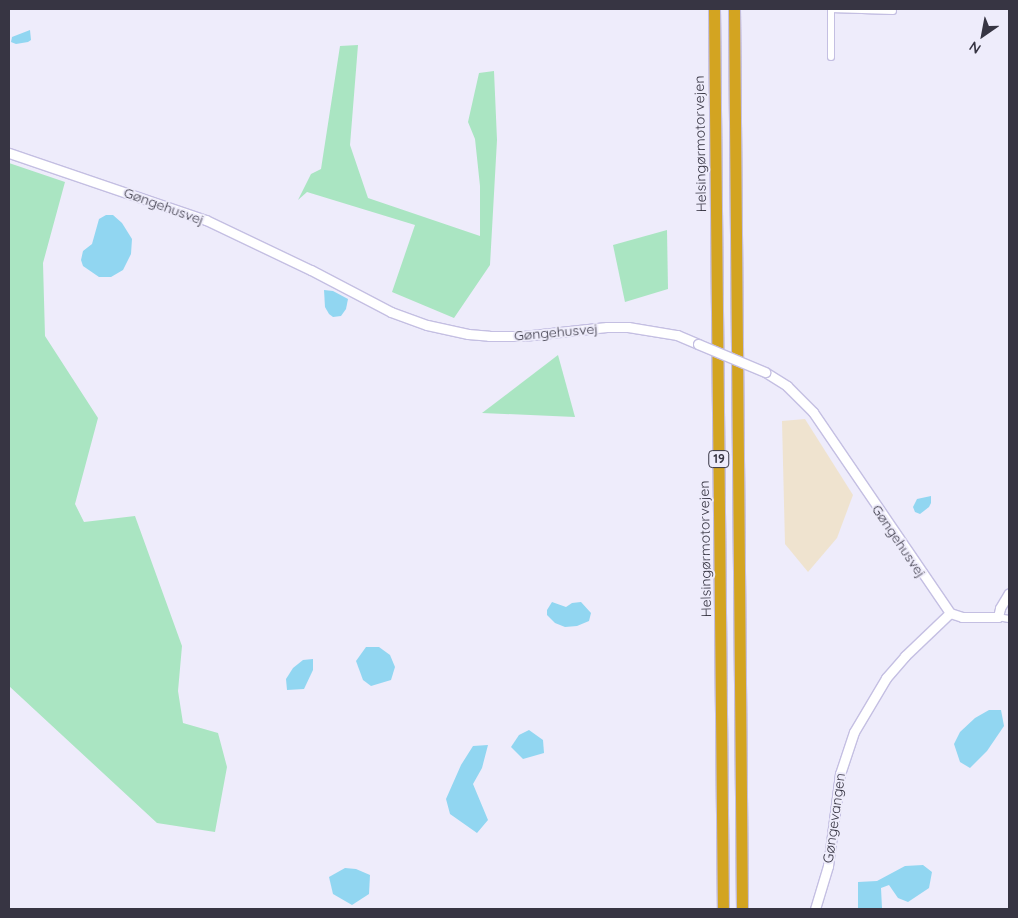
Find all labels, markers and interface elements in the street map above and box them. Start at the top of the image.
north arrow [958,10,1008,60]
text: N [966,37,984,58]
street label: Helsingørmotorvejen [690,75,710,213]
street label: Gøngehusvej [122,184,206,228]
street label: Gøngehusvej [513,320,599,344]
road number: 19 [708,449,730,468]
street label: Helsingørmotorvejen [695,480,715,618]
street label: Gøngehusvej [869,501,929,581]
street label: Gøngevangen [819,772,849,864]

